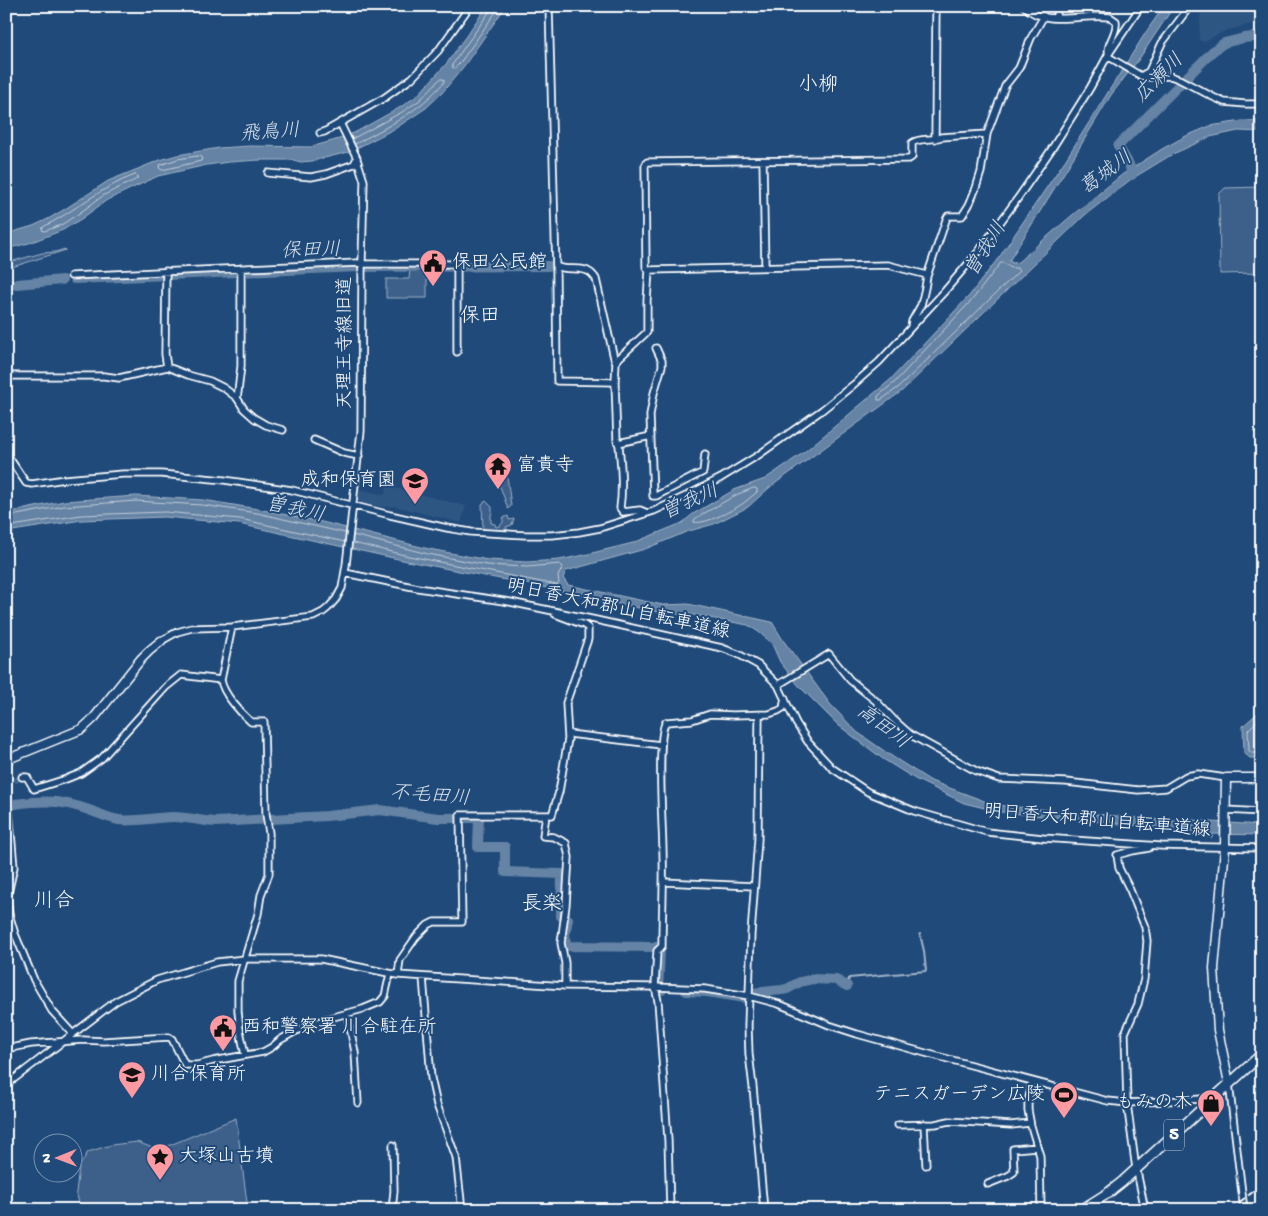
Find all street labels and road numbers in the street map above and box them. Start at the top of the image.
street label: 天理王寺線旧道 [334,276,358,410]
street label: 明日香大和郡山自転車道線 [504,574,732,645]
street label: 明日香大和郡山自転車道線 [982,800,1212,843]
road number: 5 [1164,1120,1184,1150]

